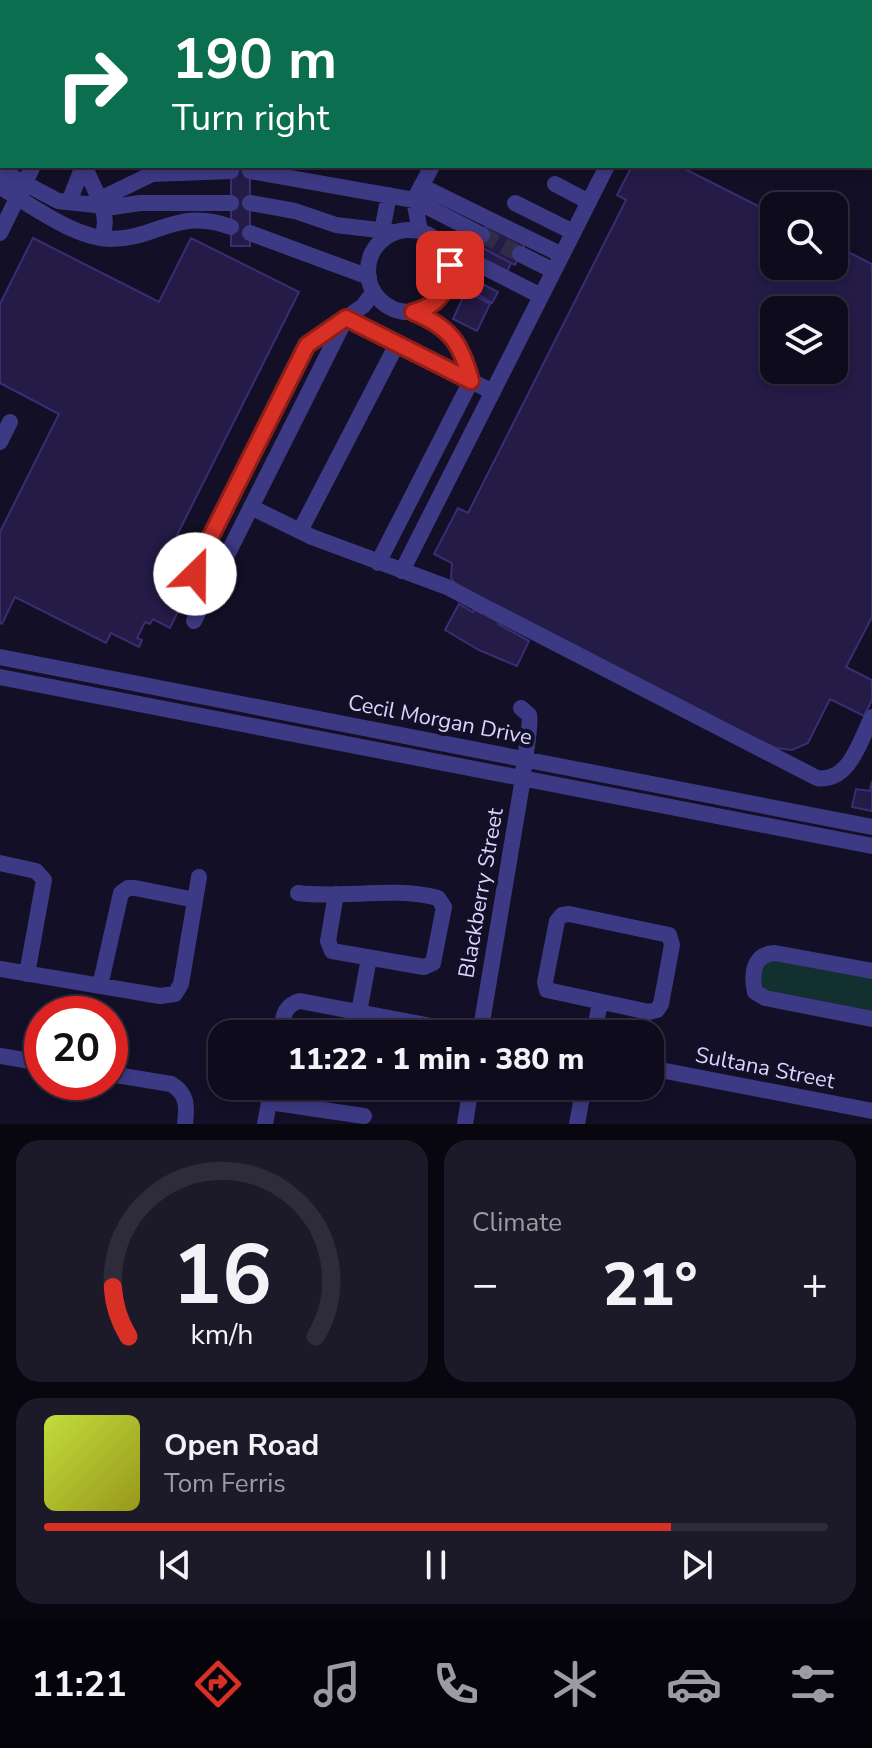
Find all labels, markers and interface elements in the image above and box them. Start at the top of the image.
text: 190 m [172,21,337,98]
icon: right [40,32,144,136]
text: Turn right [172,94,329,143]
map controls [760,192,848,384]
button: search [760,192,848,280]
pin [416,231,484,299]
icon: arrive [428,243,472,287]
button: layers [760,296,848,384]
position arrow [153,532,237,616]
street label: Cecil Morgan Drive [345,687,535,753]
street label: Blackberry Street [451,805,511,980]
speed limit sign: 20 [24,996,128,1100]
text: 11:22 · 1 min · 380 m [288,1039,584,1080]
street label: Sultana Street [693,1040,838,1096]
text: Climate [472,1205,562,1240]
text: 16 [172,1219,272,1332]
text: 21° [602,1244,698,1326]
text: − [472,1255,498,1315]
text: + [802,1255,828,1315]
text: km/h [191,1315,253,1354]
text: Open Road [164,1425,319,1466]
text: Tom Ferris [164,1466,286,1501]
icon: previous [153,1543,197,1587]
icon: pause [414,1543,458,1587]
icon: next [675,1543,719,1587]
icon: directions [190,1656,246,1712]
icon: music [309,1656,365,1712]
icon: phone [428,1656,484,1712]
icon: climate [547,1656,603,1712]
icon: car [666,1656,722,1712]
icon: filters [785,1656,841,1712]
text: 11:21 [31,1660,127,1709]

